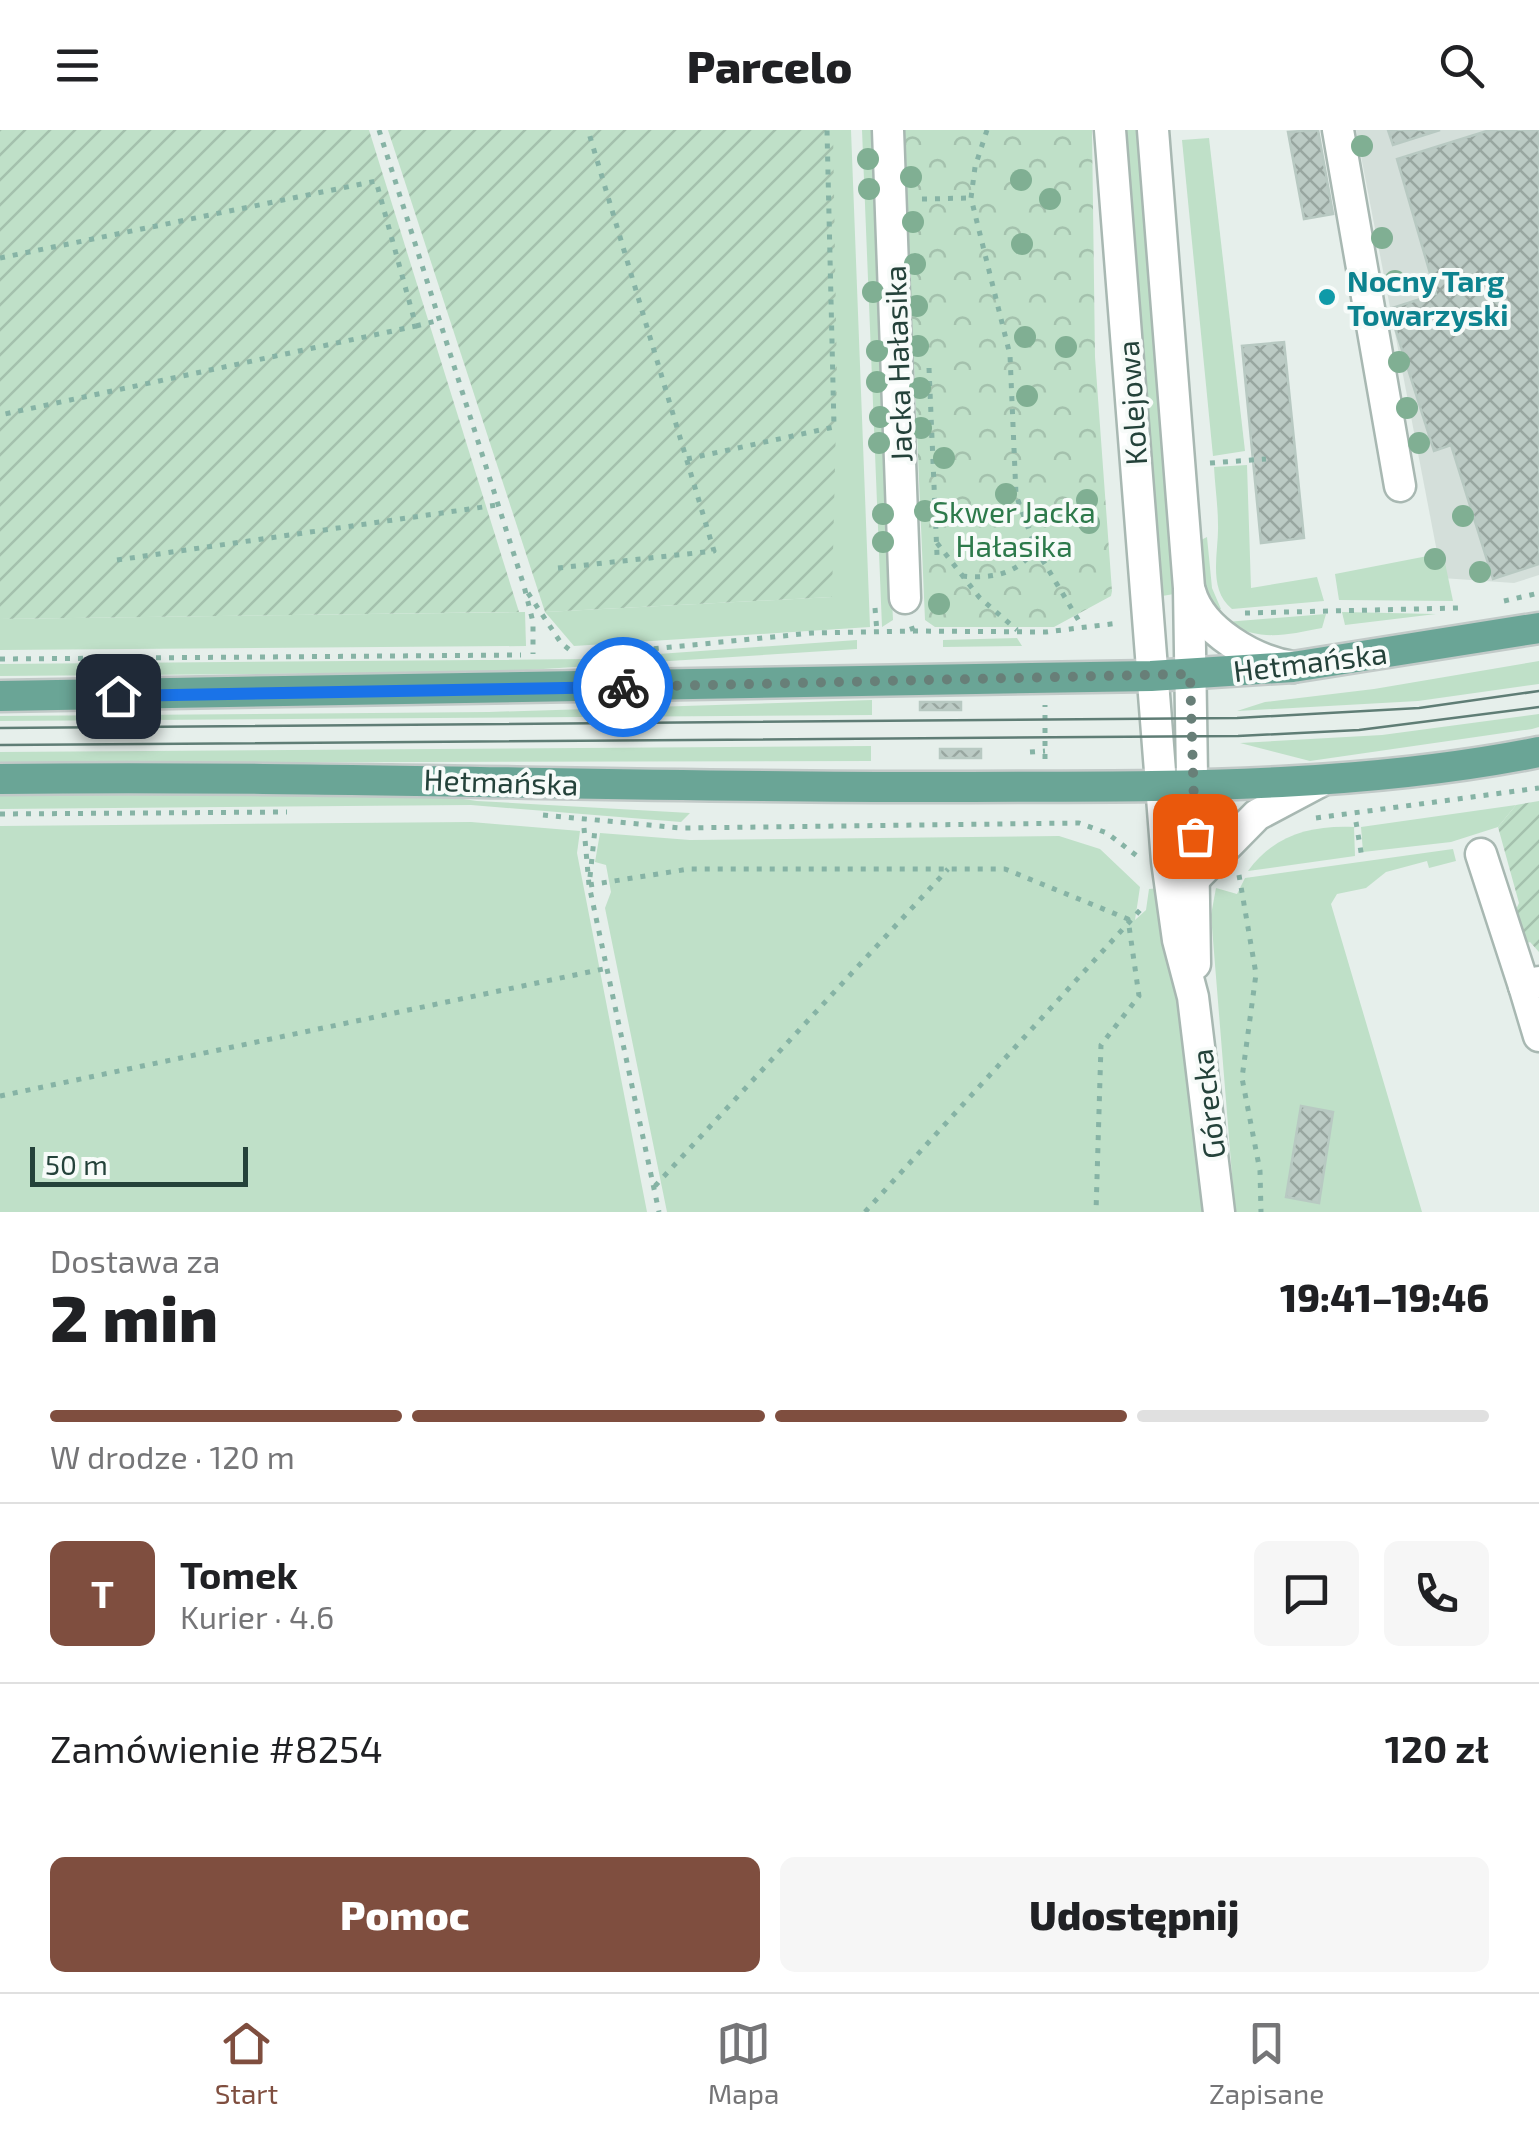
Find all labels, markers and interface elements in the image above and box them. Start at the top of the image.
icon: menu [50,38,105,93]
text: Parcelo [687,38,852,92]
icon: search [1434,38,1489,93]
place label: Nocny Targ Towarzyski [1347,262,1509,333]
street label: Jacka Hałasika [876,265,918,463]
marker: Nocny Targ Towarzyski [1316,286,1338,308]
street label: Kolejowa [1109,339,1153,467]
park label: Skwer Jacka Hałasika [932,493,1096,563]
street label: Hetmańska [1231,634,1389,688]
courier [573,637,673,737]
pin [76,654,161,739]
icon: bike [596,660,651,715]
icon: home [91,669,146,724]
street label: Hetmańska [423,760,579,802]
pin [1153,794,1238,879]
icon: bag [1168,809,1223,864]
street label: Górecka [1182,1047,1232,1161]
scale bar [30,1142,248,1186]
text: 50 m [45,1147,108,1181]
text: Dostawa za [50,1241,220,1279]
text: 19:41–19:46 [1280,1274,1489,1320]
text: 2 min [50,1277,218,1355]
text: W drodze · 120 m [50,1437,295,1475]
button: chat [1254,1541,1359,1646]
button: phone [1384,1541,1489,1646]
text: Tomek [180,1551,298,1597]
text: T [91,1570,114,1616]
text: Kurier · 4.6 [180,1597,334,1635]
text: Zamówienie #8254 [50,1725,383,1771]
text: 120 zł [1385,1725,1489,1771]
button: Pomoc [50,1857,760,1972]
button: Udostępnij [780,1857,1489,1972]
tab: Start [215,2016,278,2110]
tab: Mapa [708,2016,779,2110]
tab: Zapisane [1209,2016,1324,2110]

